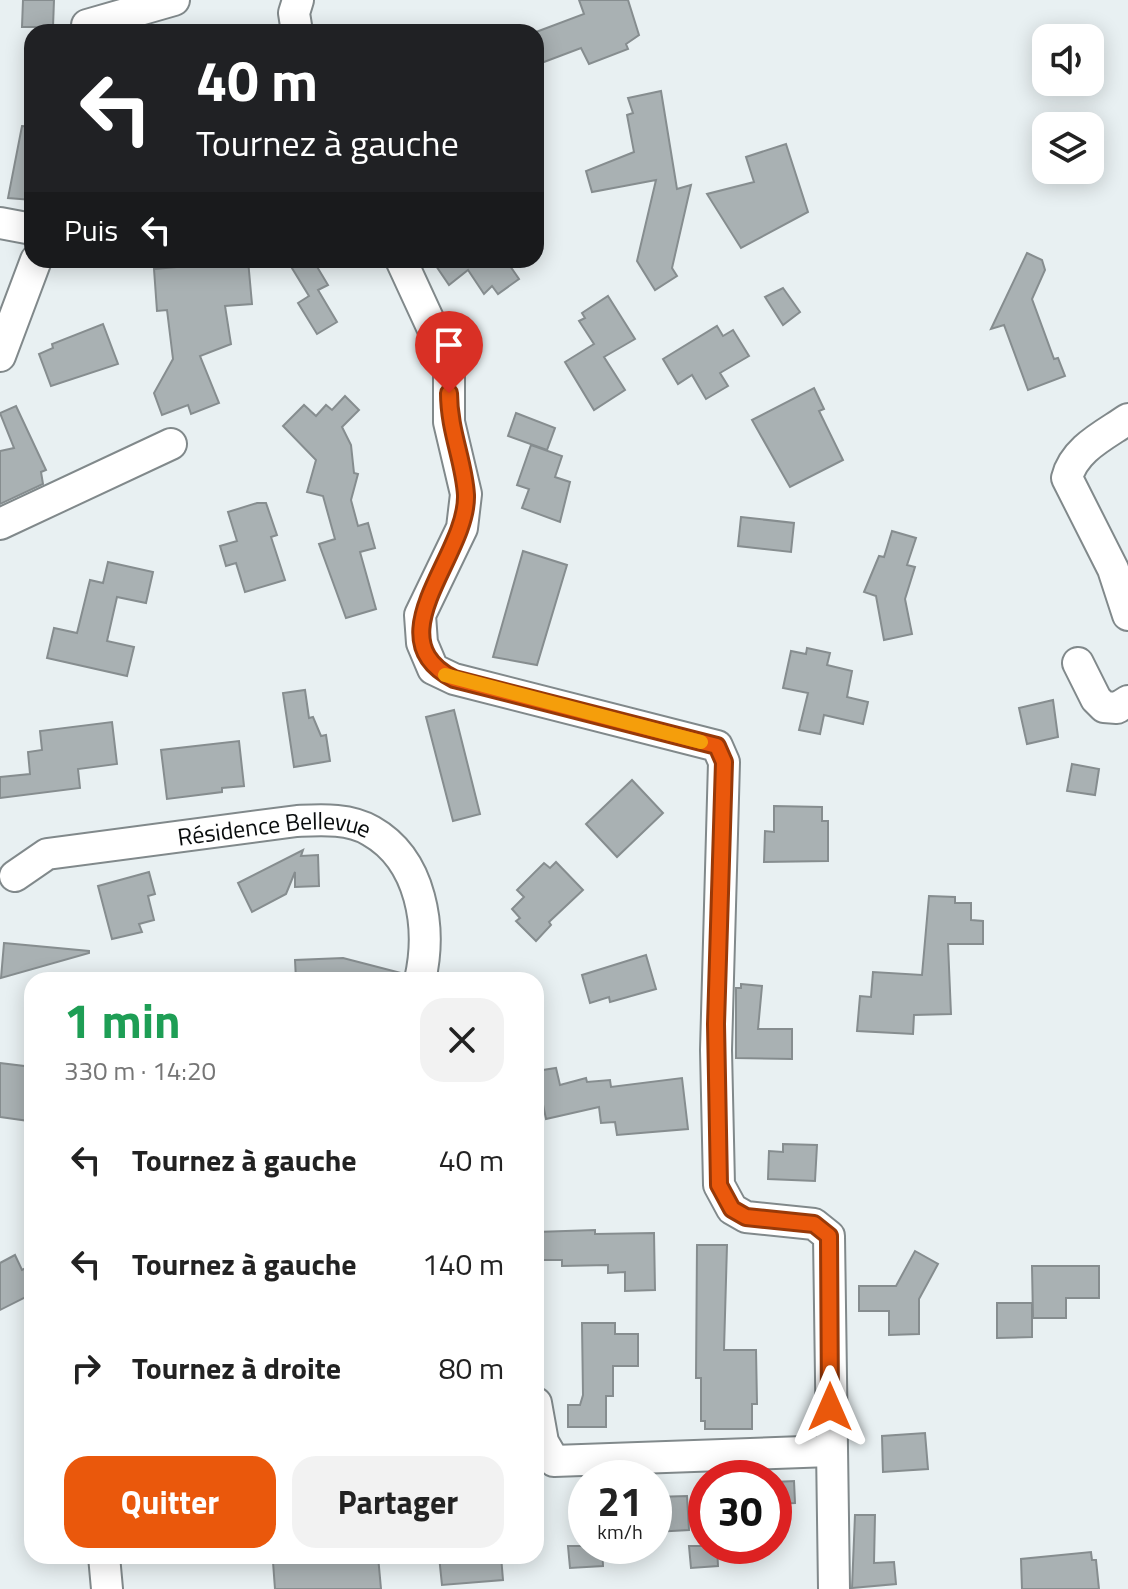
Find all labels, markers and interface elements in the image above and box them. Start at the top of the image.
map controls [1032,24,1104,184]
button: sound [1032,24,1104,96]
text: 40 m [196,38,318,123]
icon: left [64,56,168,160]
button: layers [1032,112,1104,184]
text: Tournez à gauche [196,115,459,170]
text: Puis [64,207,118,253]
icon: left [134,208,178,252]
pin [415,311,483,393]
icon: arrive [427,323,471,367]
street label: Résidence Bellevue [175,802,377,855]
text: 1 min [64,984,181,1057]
button: close [420,998,504,1082]
text: 330 m · 14:20 [64,1051,216,1090]
text: Tournez à gauche [132,1137,357,1183]
text: 40 m [439,1137,504,1183]
icon: left [64,1138,108,1182]
text: Tournez à gauche [132,1241,357,1287]
text: 140 m [422,1241,504,1287]
icon: left [64,1242,108,1286]
text: Tournez à droite [132,1345,341,1391]
text: 80 m [439,1345,504,1391]
icon: right [64,1346,108,1390]
position arrow [788,1365,872,1449]
button: Quitter [64,1456,276,1548]
button: Partager [292,1456,504,1548]
speed limit sign: 30 [688,1460,792,1564]
text: 21 [598,1471,642,1532]
text: km/h [597,1516,643,1547]

